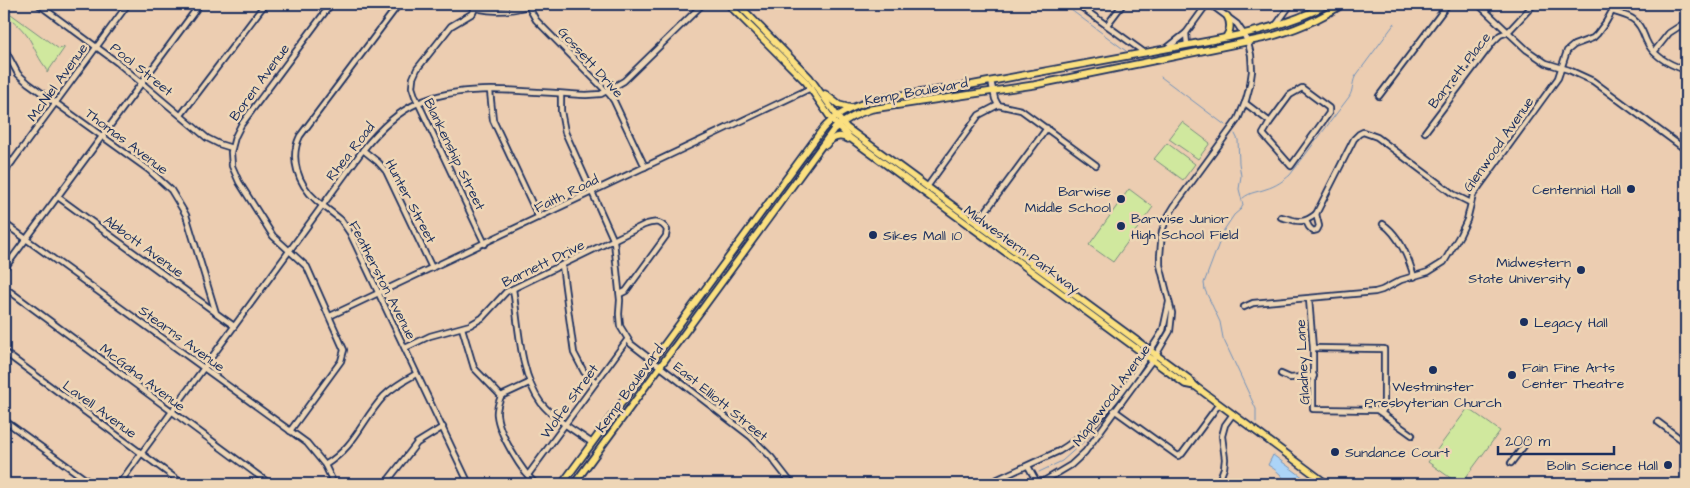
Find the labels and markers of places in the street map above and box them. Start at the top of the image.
place label: Centennial Hall [1532,180,1621,200]
place label: Barwise Middle School [1025,182,1111,218]
marker: Centennial Hall [1625,183,1637,195]
marker: Barwise Middle School [1115,193,1127,205]
place label: Barwise Junior High School Field [1131,209,1238,245]
marker: Barwise Junior High School Field [1115,220,1127,232]
place label: Sikes Mall 10 [883,226,962,246]
marker: Sikes Mall 10 [867,229,879,241]
place label: Midwestern State University [1468,253,1571,289]
marker: Midwestern State University [1575,264,1587,276]
place label: Legacy Hall [1534,313,1608,333]
marker: Legacy Hall [1518,316,1530,328]
place label: Fain Fine Arts Center Theatre [1522,358,1625,394]
marker: Westminster Presbyterian Church [1427,364,1439,376]
marker: Fain Fine Arts Center Theatre [1506,369,1518,381]
place label: Westminster Presbyterian Church [1364,377,1502,413]
place label: Sundance Court [1345,443,1450,463]
marker: Sundance Court [1329,446,1341,458]
place label: Bolin Science Hall [1547,456,1658,476]
marker: Bolin Science Hall [1662,459,1674,471]

